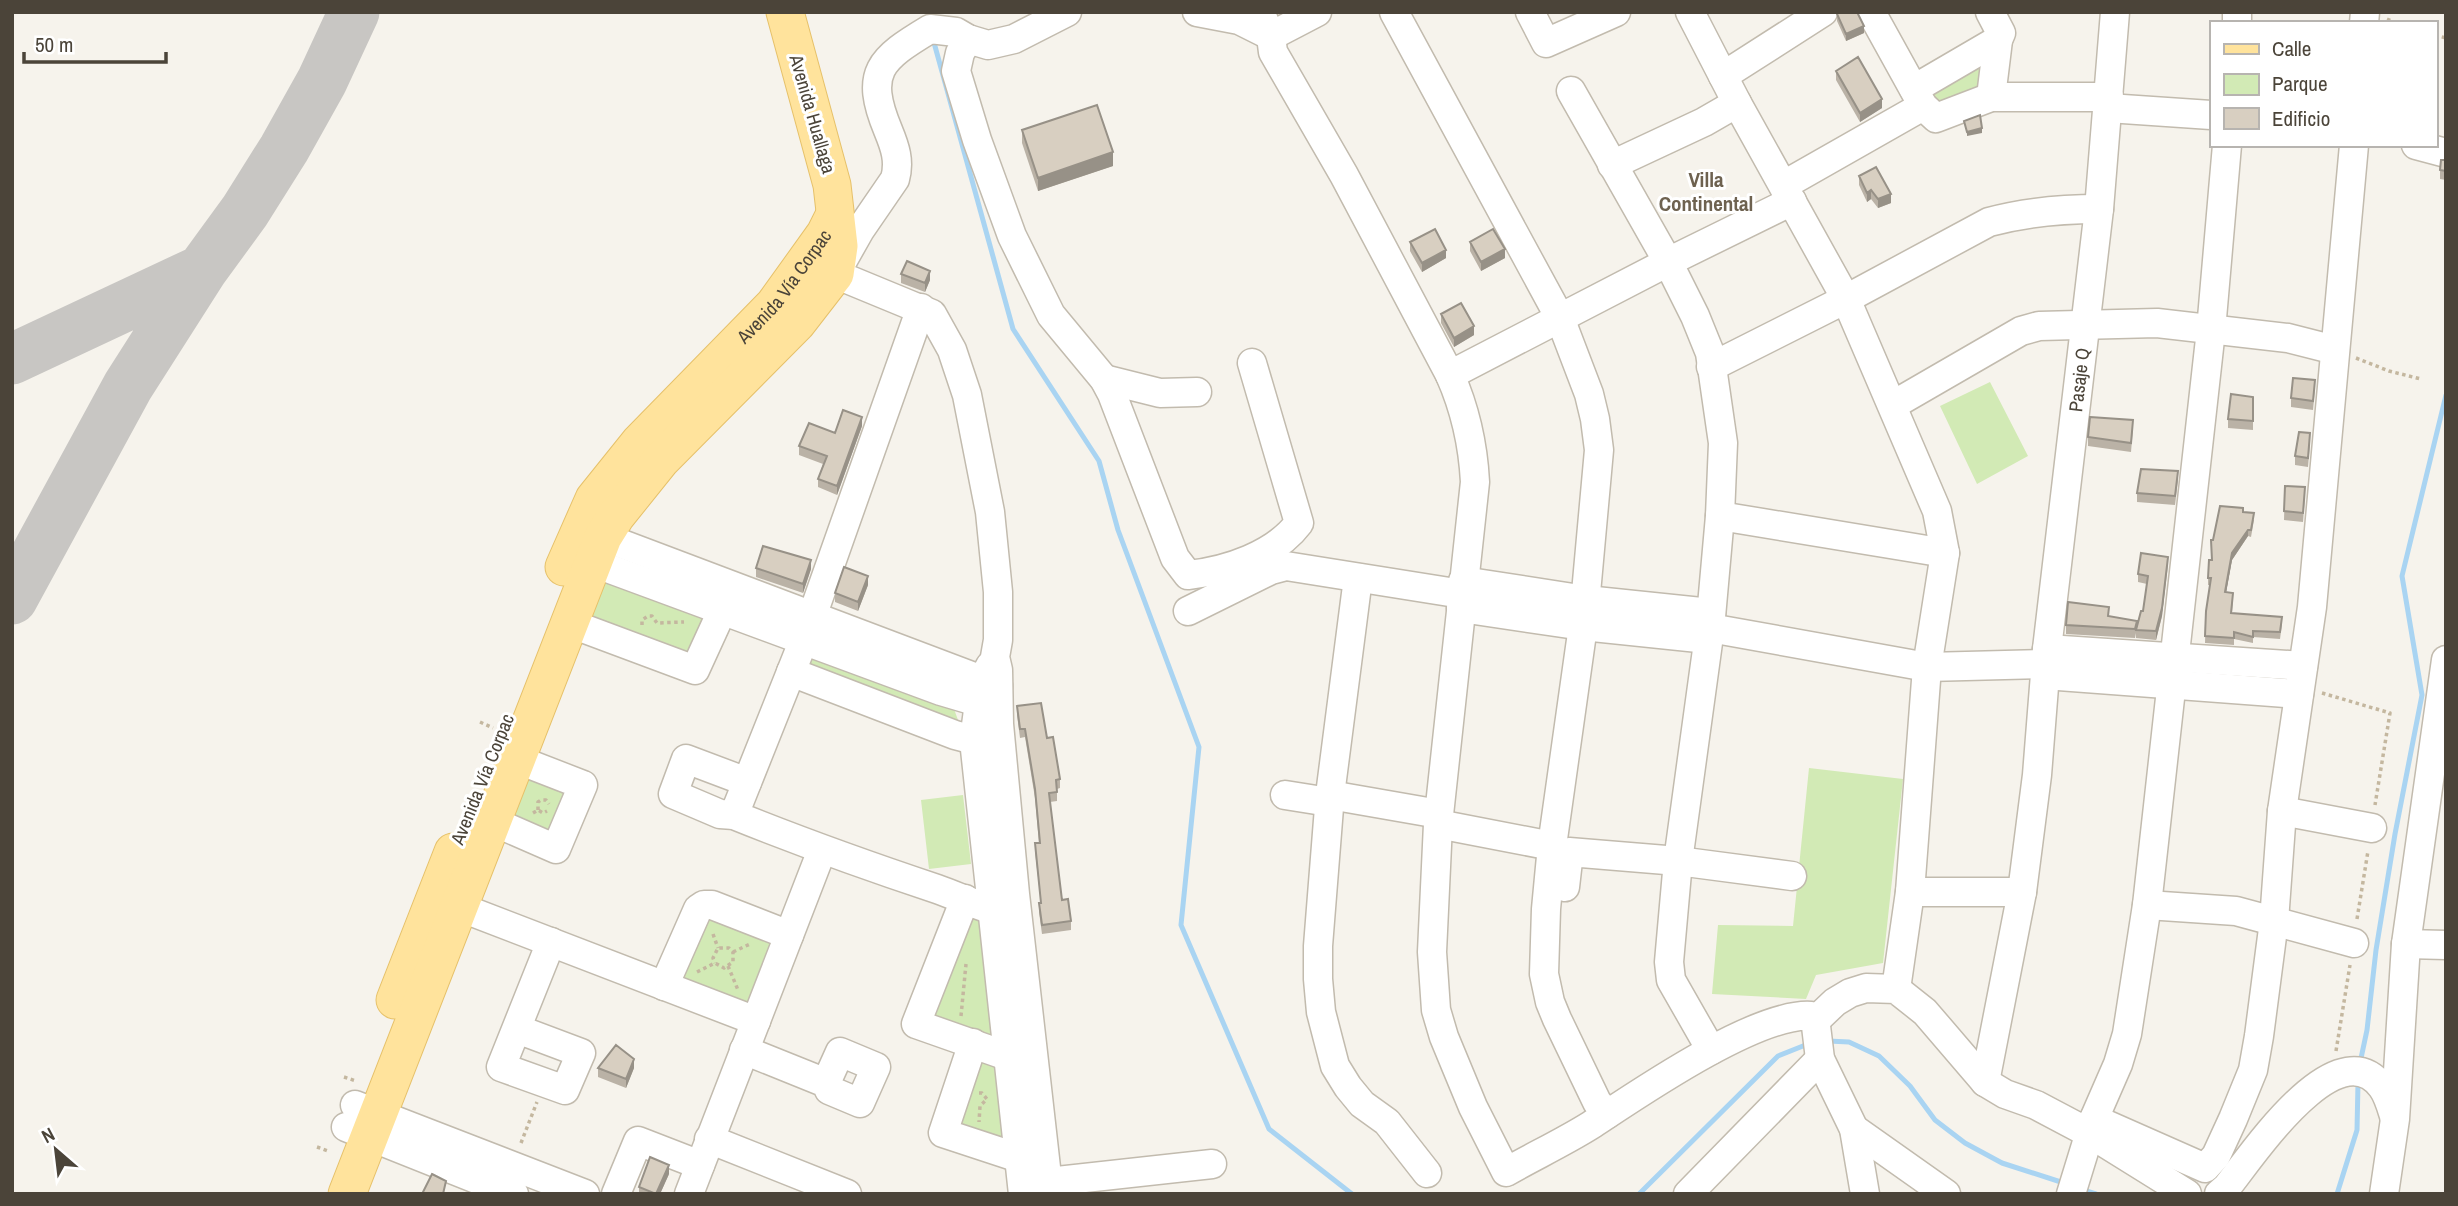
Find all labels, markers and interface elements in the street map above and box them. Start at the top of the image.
scale bar [24,21,166,65]
legend [2210,21,2437,147]
text: 50 m [35,30,73,59]
text: Calle [2272,34,2311,63]
street label: Avenida Huallaga [783,50,843,177]
text: Parque [2272,69,2328,98]
text: Edificio [2272,104,2330,133]
district label: Villa Continental [1659,165,1753,218]
street label: Avenida Vía Corpac [730,224,837,350]
street label: Pasaje Q [2062,346,2095,413]
street label: Avenida Vía Corpac [444,710,520,849]
north arrow [21,1115,91,1185]
text: N [37,1121,59,1149]

